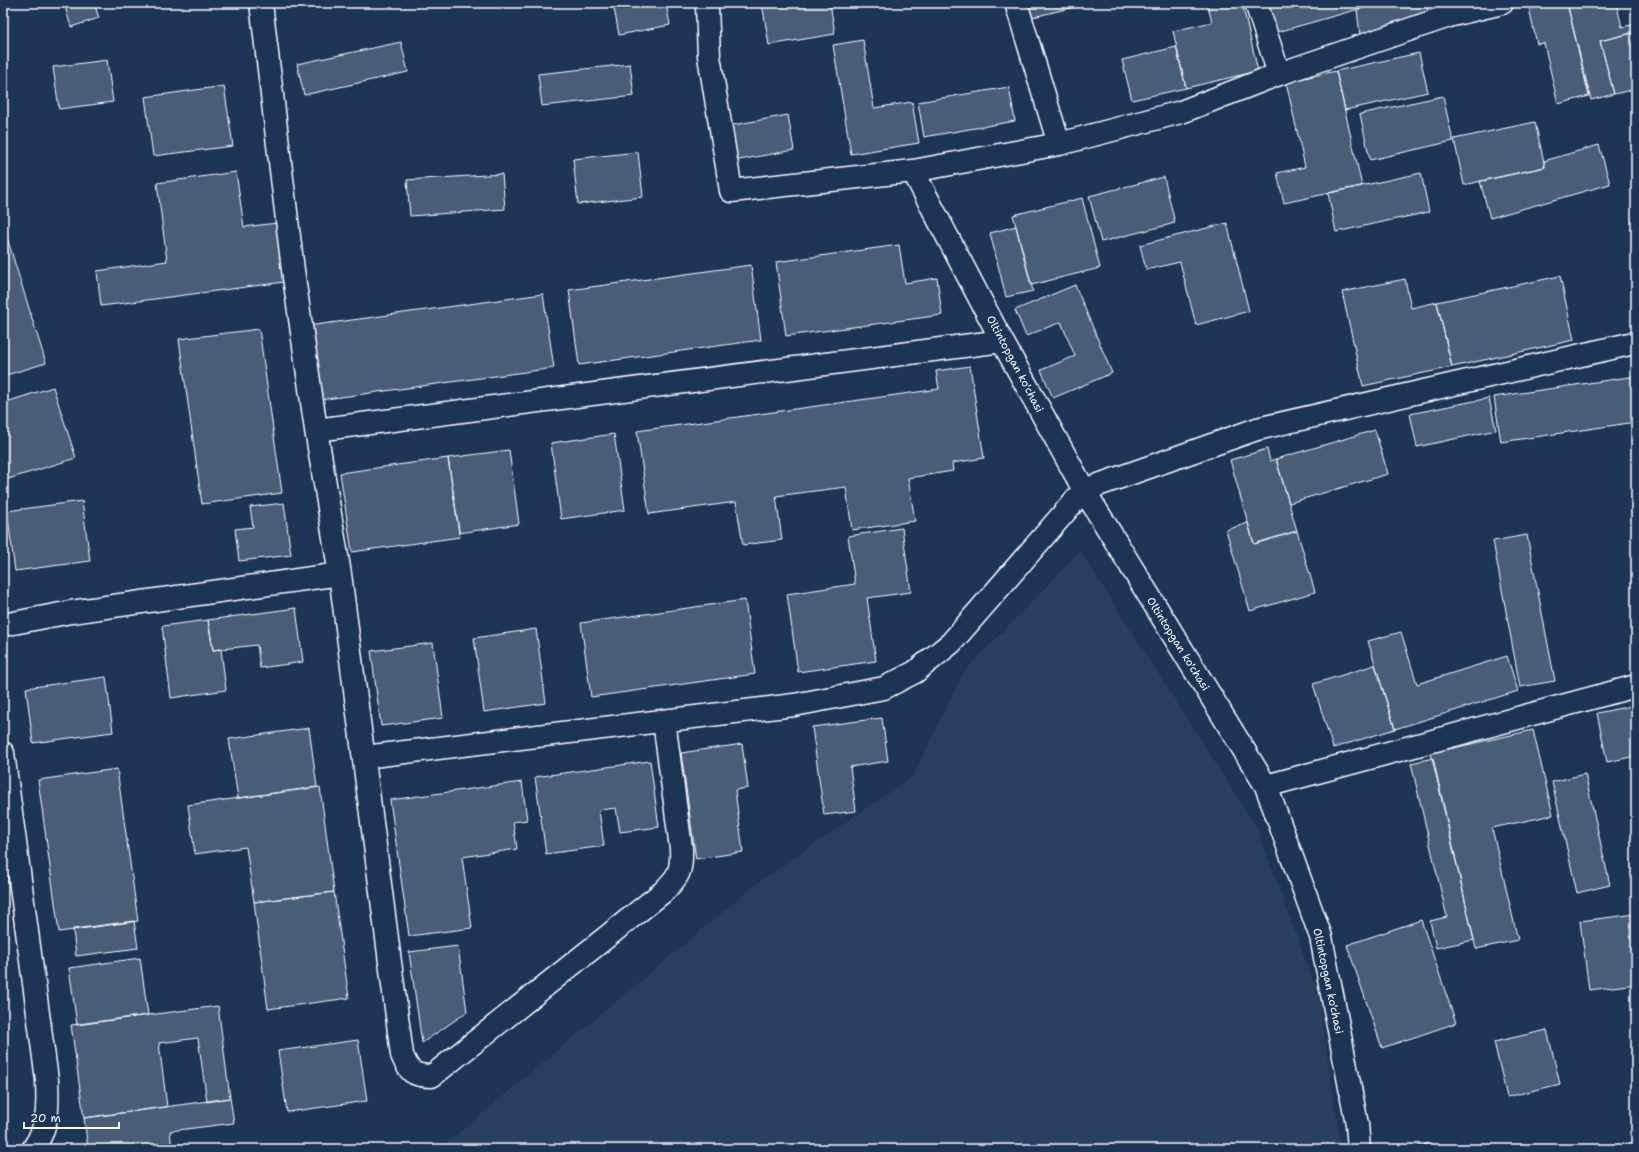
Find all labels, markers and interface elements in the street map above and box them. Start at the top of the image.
street label: Oltintopgan ko'chasi [983,313,1047,415]
street label: Oltintopgan ko'chasi [1143,594,1213,694]
street label: Oltintopgan ko'chasi [1309,927,1347,1035]
scale bar [24,1104,119,1130]
text: 20 m [30,1110,61,1126]

